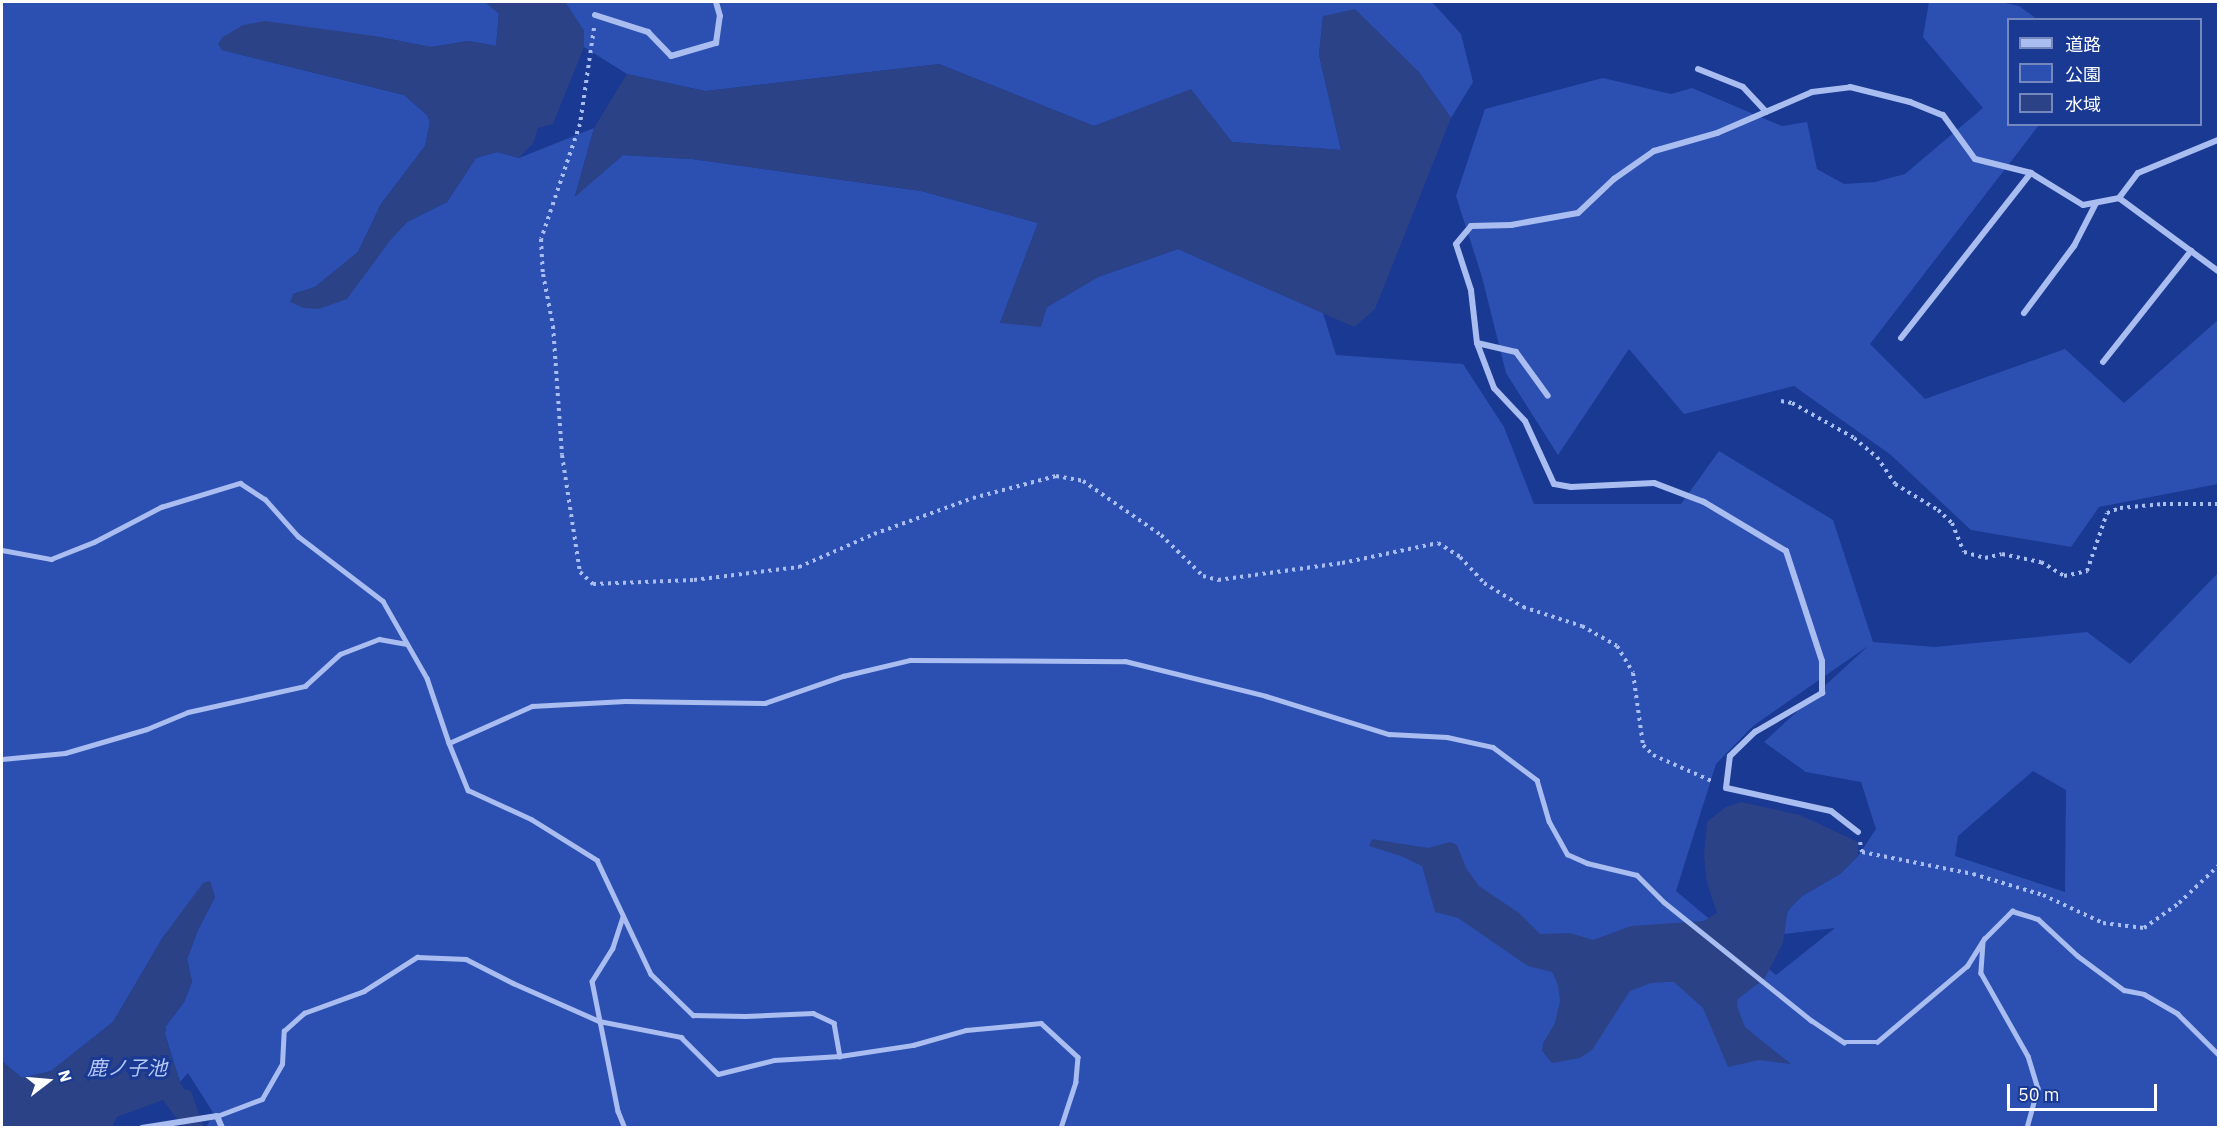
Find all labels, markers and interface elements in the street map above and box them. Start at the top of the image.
legend [2007,18,2202,126]
text: 道路 [2065,33,2101,56]
text: 公園 [2065,63,2101,86]
text: 水域 [2065,93,2101,116]
north arrow [18,1051,78,1111]
water label: 鹿ノ子池 [87,1055,167,1079]
text: N [54,1068,77,1084]
scale bar [2010,1072,2160,1110]
text: 50 m [2018,1083,2060,1106]

